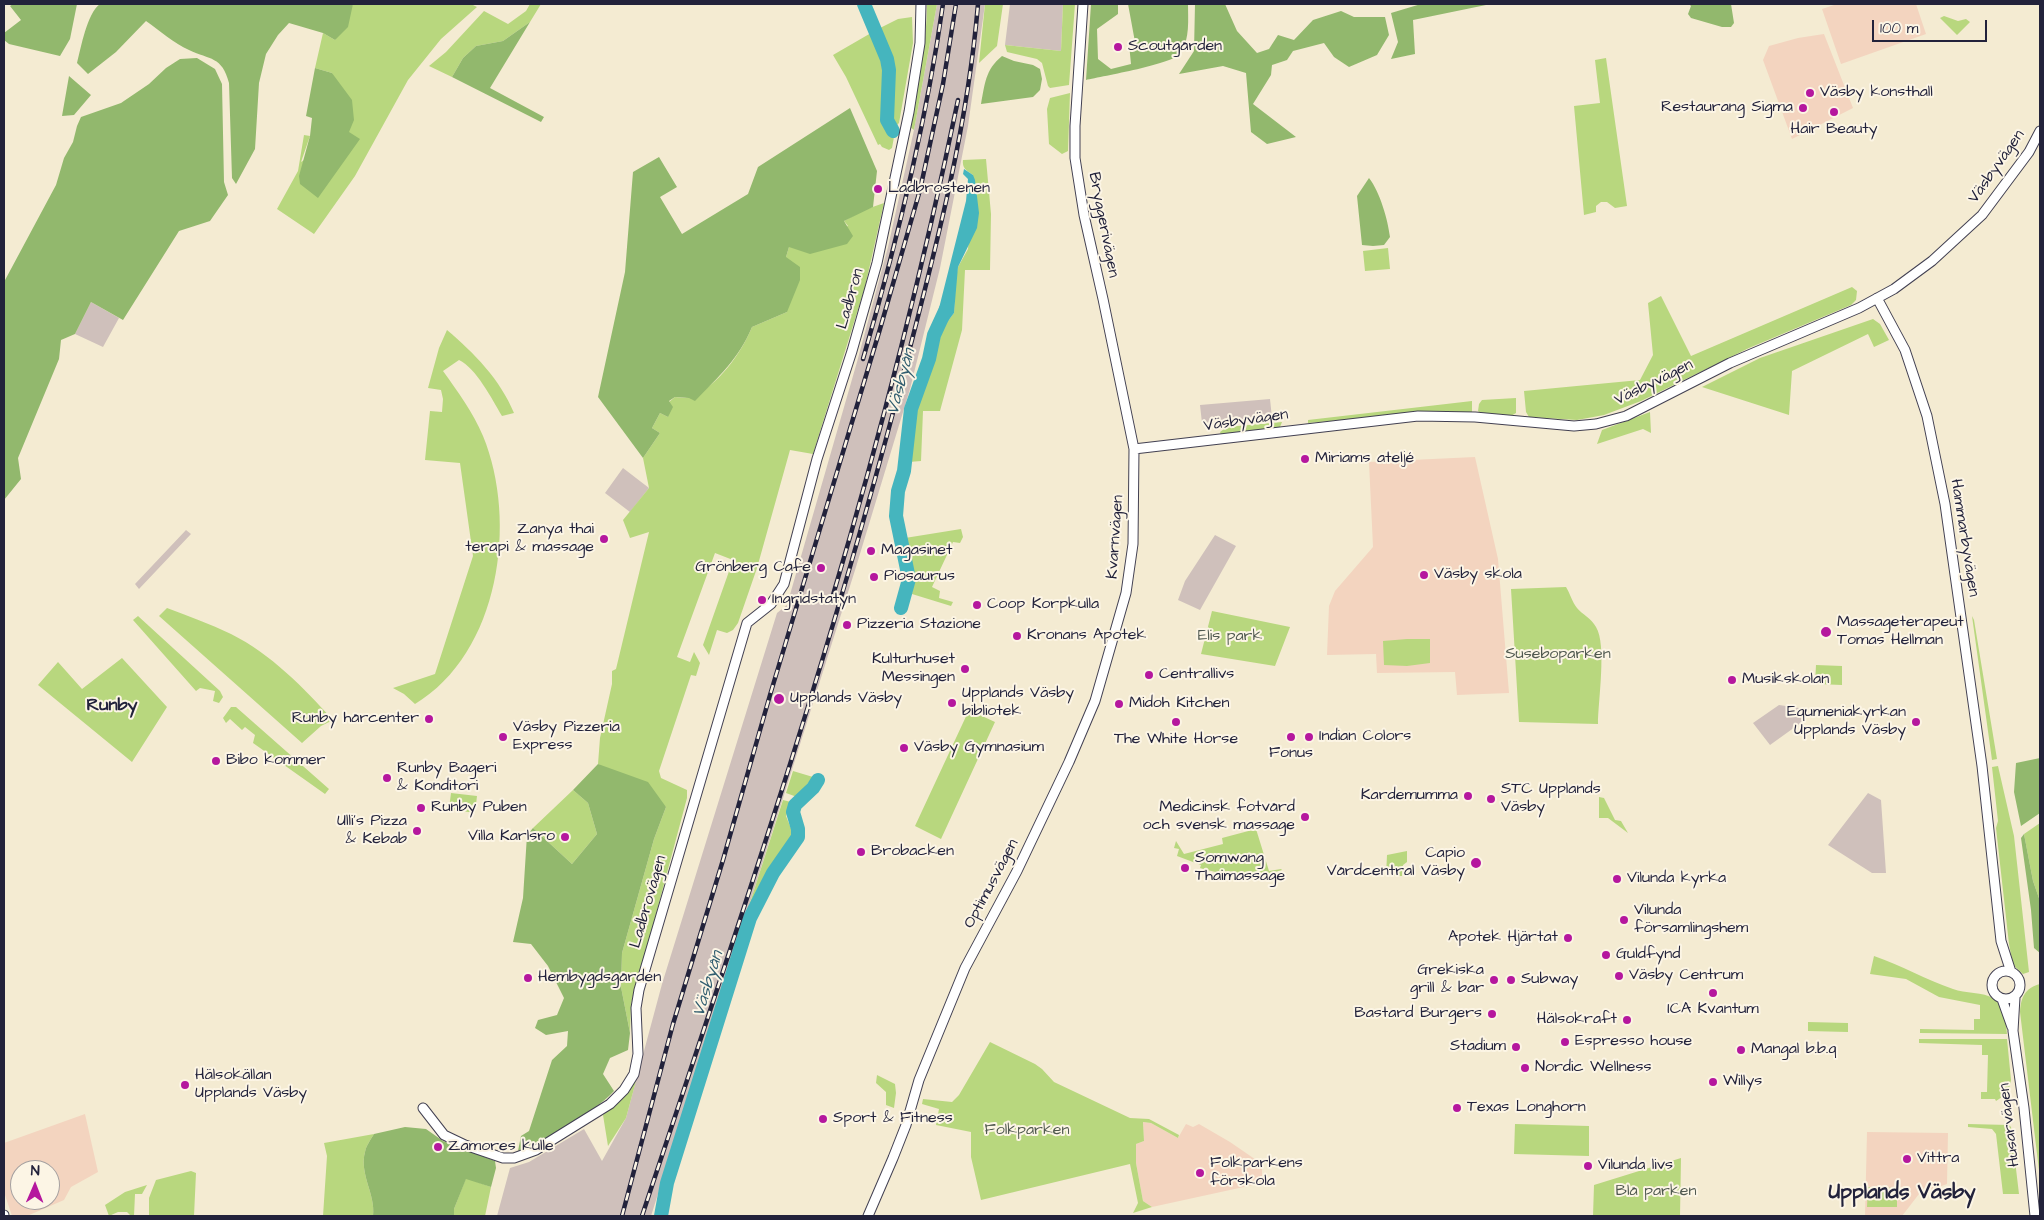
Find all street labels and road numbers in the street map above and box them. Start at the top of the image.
street label: Väsbyvägen [1965,127,2029,207]
street label: Bryggerivägen [1083,171,1123,279]
street label: Ladbron [833,266,869,332]
street label: Väsbyvägen [1611,356,1697,410]
street label: Väsbyvägen [1202,406,1290,436]
street label: Hammarbyvägen [1945,478,1983,598]
street label: Kvarnvägen [1103,494,1129,580]
street label: Optimusvägen [960,836,1024,932]
street label: Ladbrovägen [627,853,671,951]
street label: Husarvägen [1995,1082,2025,1168]

